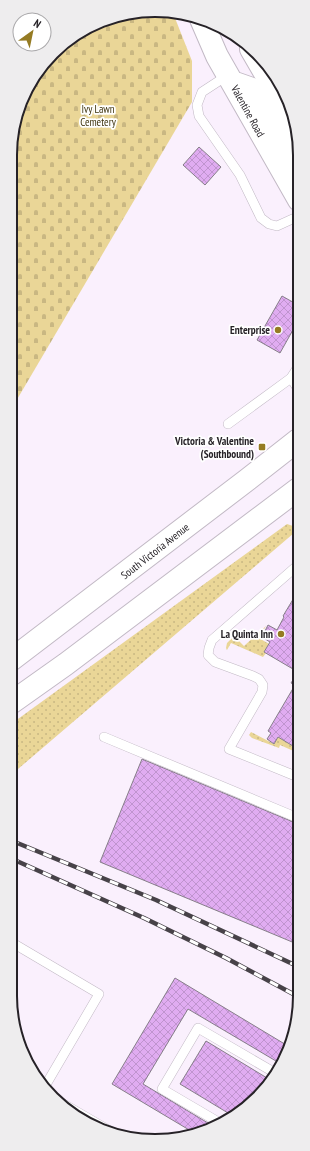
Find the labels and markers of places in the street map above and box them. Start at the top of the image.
place label: Enterprise [230,323,270,337]
marker: Enterprise [273,325,283,335]
place label: Victoria & Valentine (Southbound) [174,434,254,461]
marker: Victoria & Valentine (Southbound) [257,442,267,452]
place label: La Quinta Inn [221,627,273,641]
marker: La Quinta Inn [276,629,286,639]

